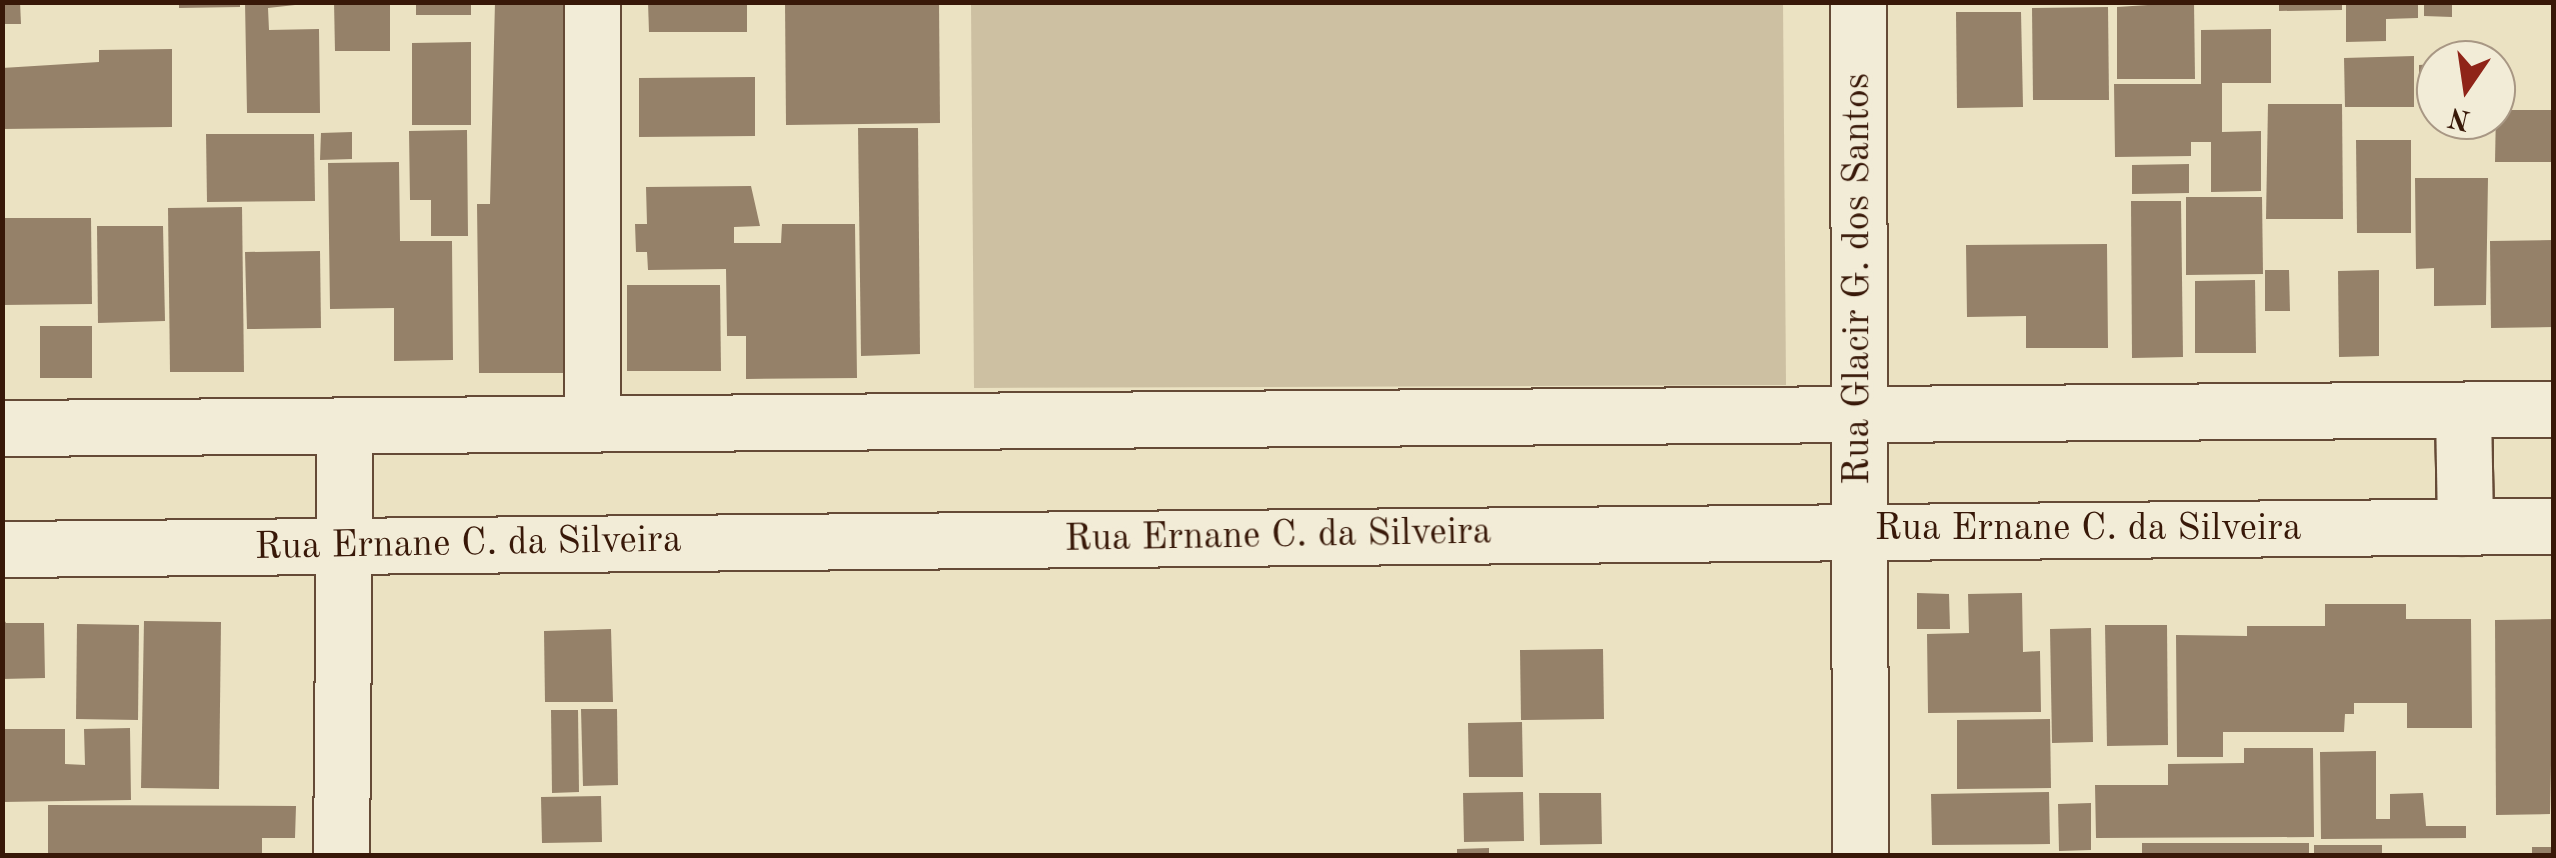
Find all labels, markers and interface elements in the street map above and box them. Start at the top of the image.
north arrow [2416,40,2516,140]
street label: Rua Glacir G. dos Santos [1836,73,1882,485]
text: N [2446,101,2473,133]
street label: Rua Ernane C. da Silveira [1874,507,2302,553]
street label: Rua Ernane C. da Silveira [1064,510,1492,564]
street label: Rua Ernane C. da Silveira [254,518,682,572]

